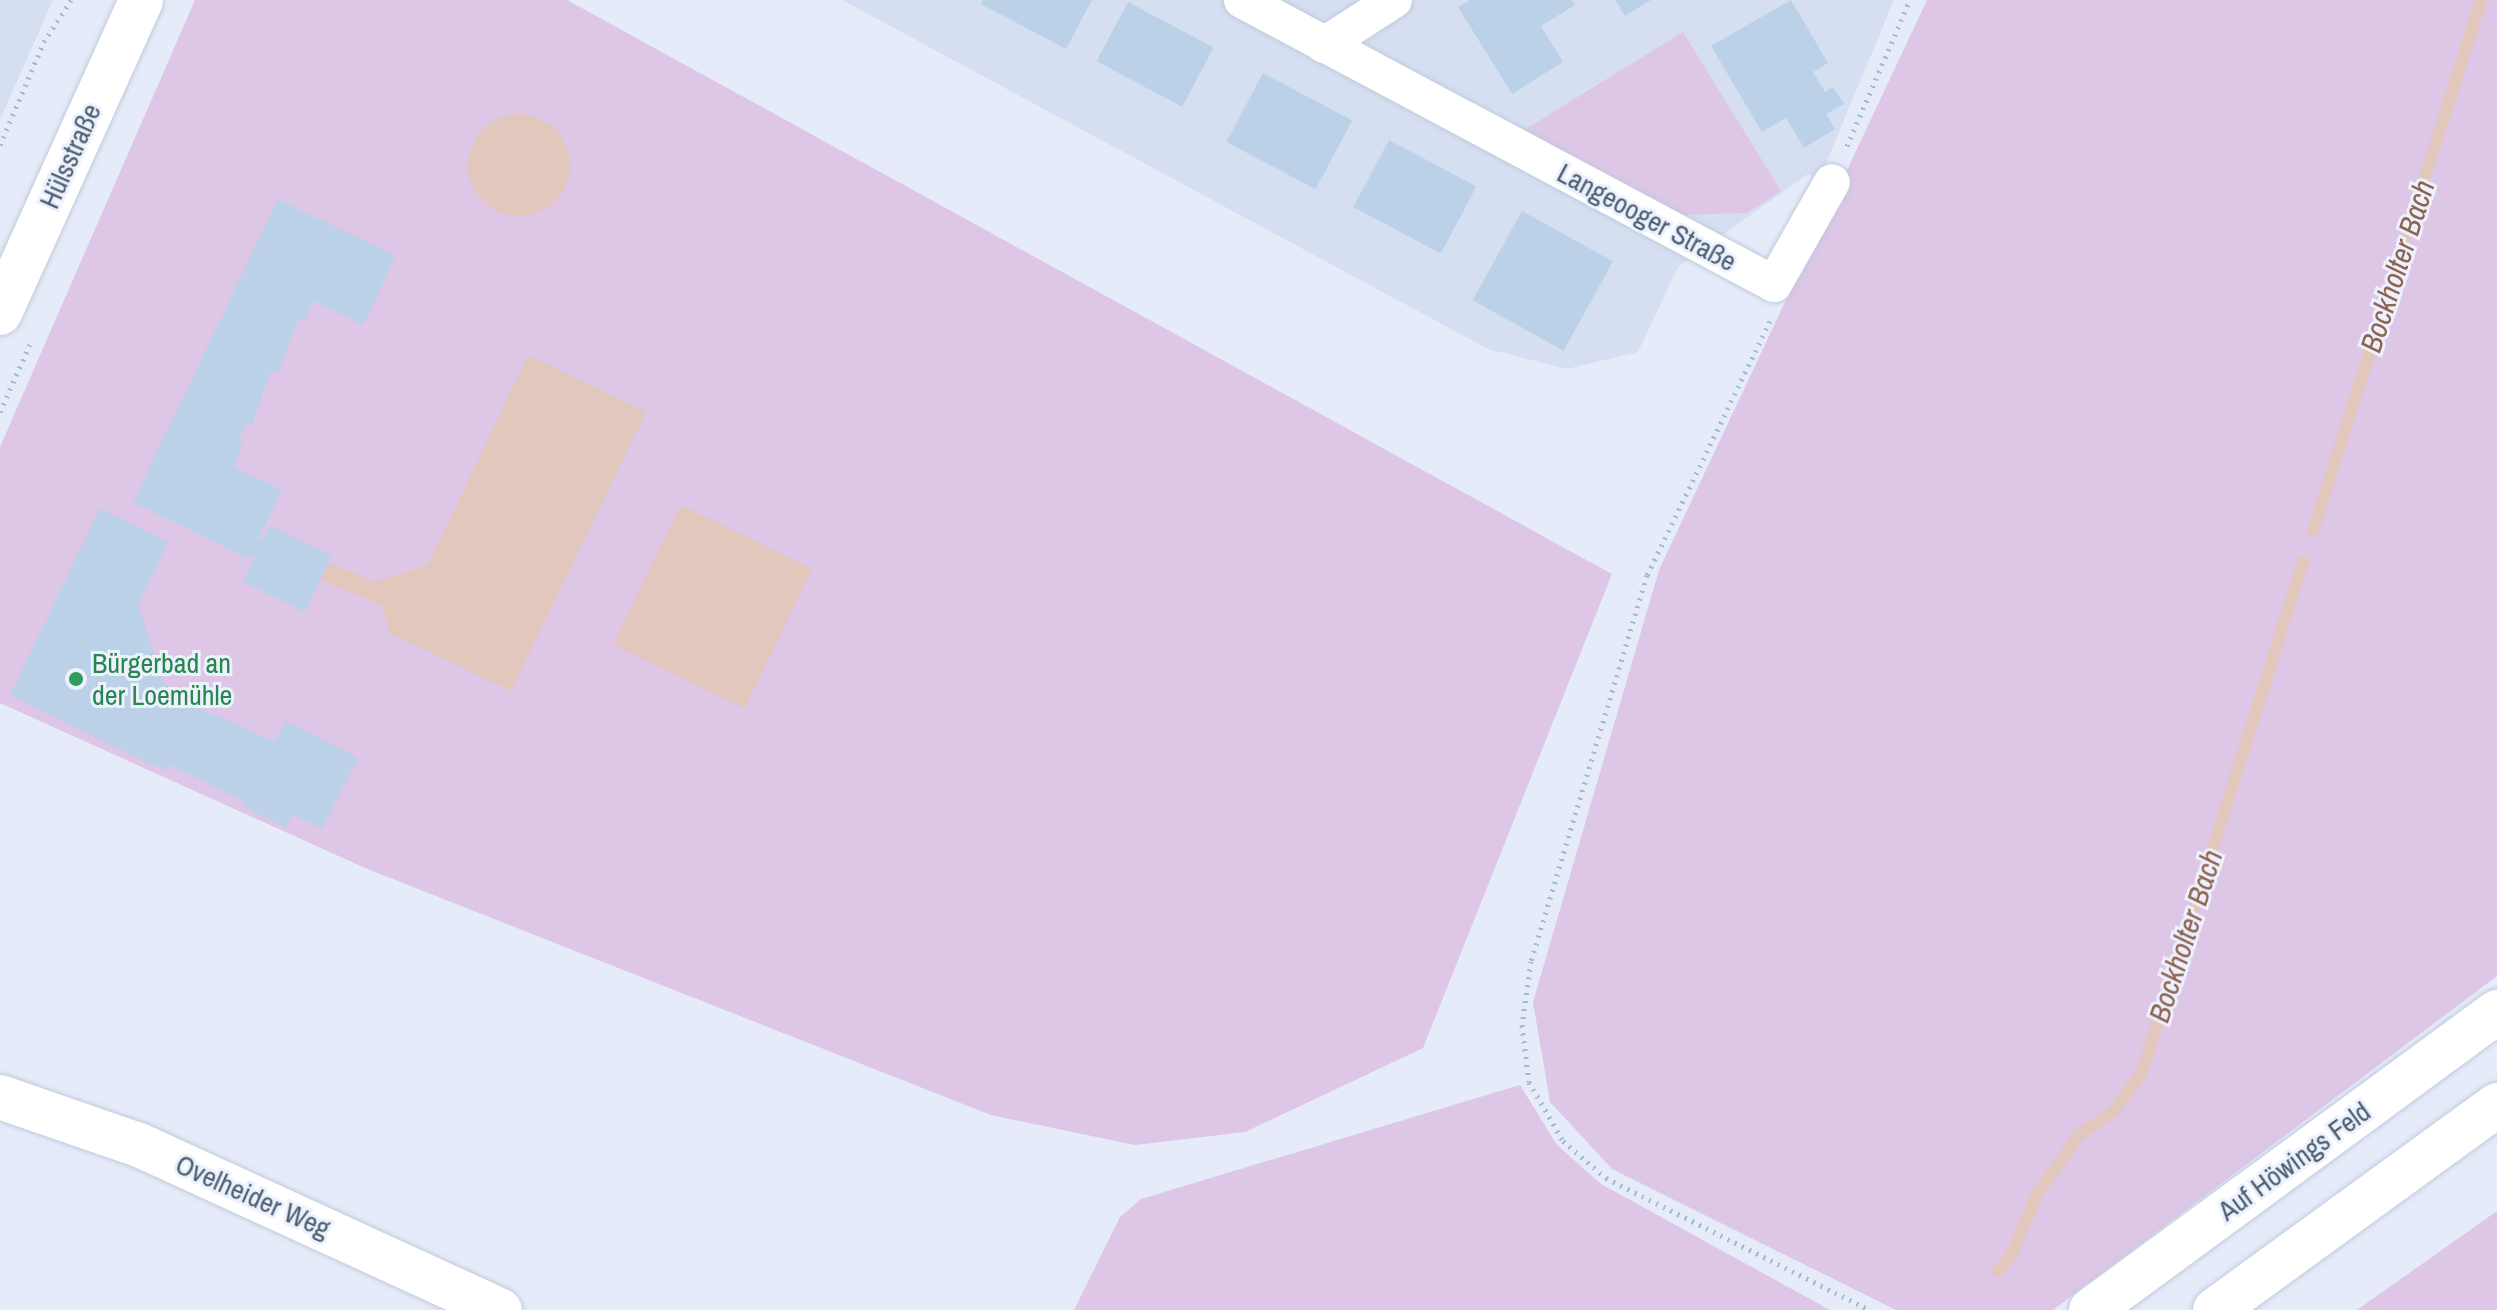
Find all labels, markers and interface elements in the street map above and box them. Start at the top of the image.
street label: Hülsstraße [32,98,108,214]
street label: Langeooger Straße [1552,156,1742,278]
water label: Bockholter Bach [2352,175,2442,357]
place label: Bürgerbad an der Loemühle [92,646,232,712]
marker: Bürgerbad an der Loemühle [67,670,85,688]
water label: Bockholter Bach [2140,845,2230,1027]
street label: Auf Höwings Feld [2211,1094,2377,1228]
street label: Ovelheider Weg [171,1147,335,1245]

